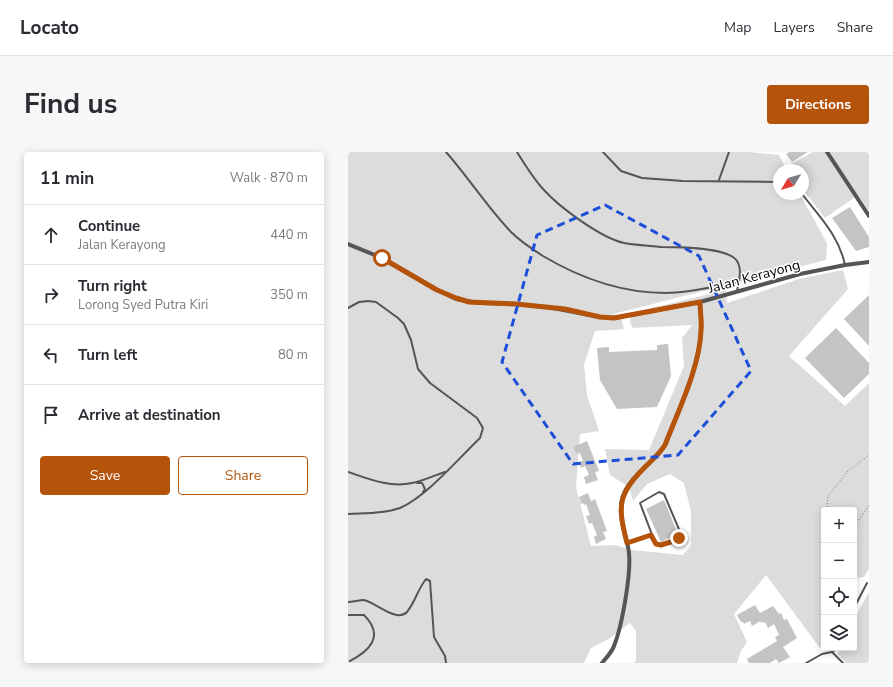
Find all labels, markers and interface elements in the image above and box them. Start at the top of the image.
text: Locato [20,15,79,41]
text: Map [724,18,751,37]
text: Layers [773,18,815,37]
text: Share [837,18,873,37]
text: Find us [24,85,118,123]
button: Directions [767,85,869,124]
north arrow [773,164,809,200]
text: 11 min [40,167,94,190]
text: Walk · 870 m [230,169,308,187]
text: Continue [78,216,140,236]
icon: ahead [40,224,62,246]
text: 440 m [270,226,308,244]
text: Jalan Kerayong [78,236,166,254]
route start [373,249,391,267]
street label: Jalan Kerayong [705,255,802,298]
text: Turn right [78,276,147,296]
icon: right [40,284,62,306]
text: 350 m [270,286,308,304]
text: Lorong Syed Putra Kiri [78,296,208,314]
icon: left [40,344,62,366]
text: Turn left [78,345,137,365]
text: 80 m [278,346,308,364]
icon: arrive [40,404,62,426]
text: Arrive at destination [78,405,221,425]
button: Save [40,456,170,495]
button: Share [178,456,308,495]
map controls [821,507,857,651]
button: + [821,507,857,543]
route end [670,529,688,547]
button: − [821,543,857,579]
button: locate [821,579,857,615]
button: layers [821,615,857,651]

